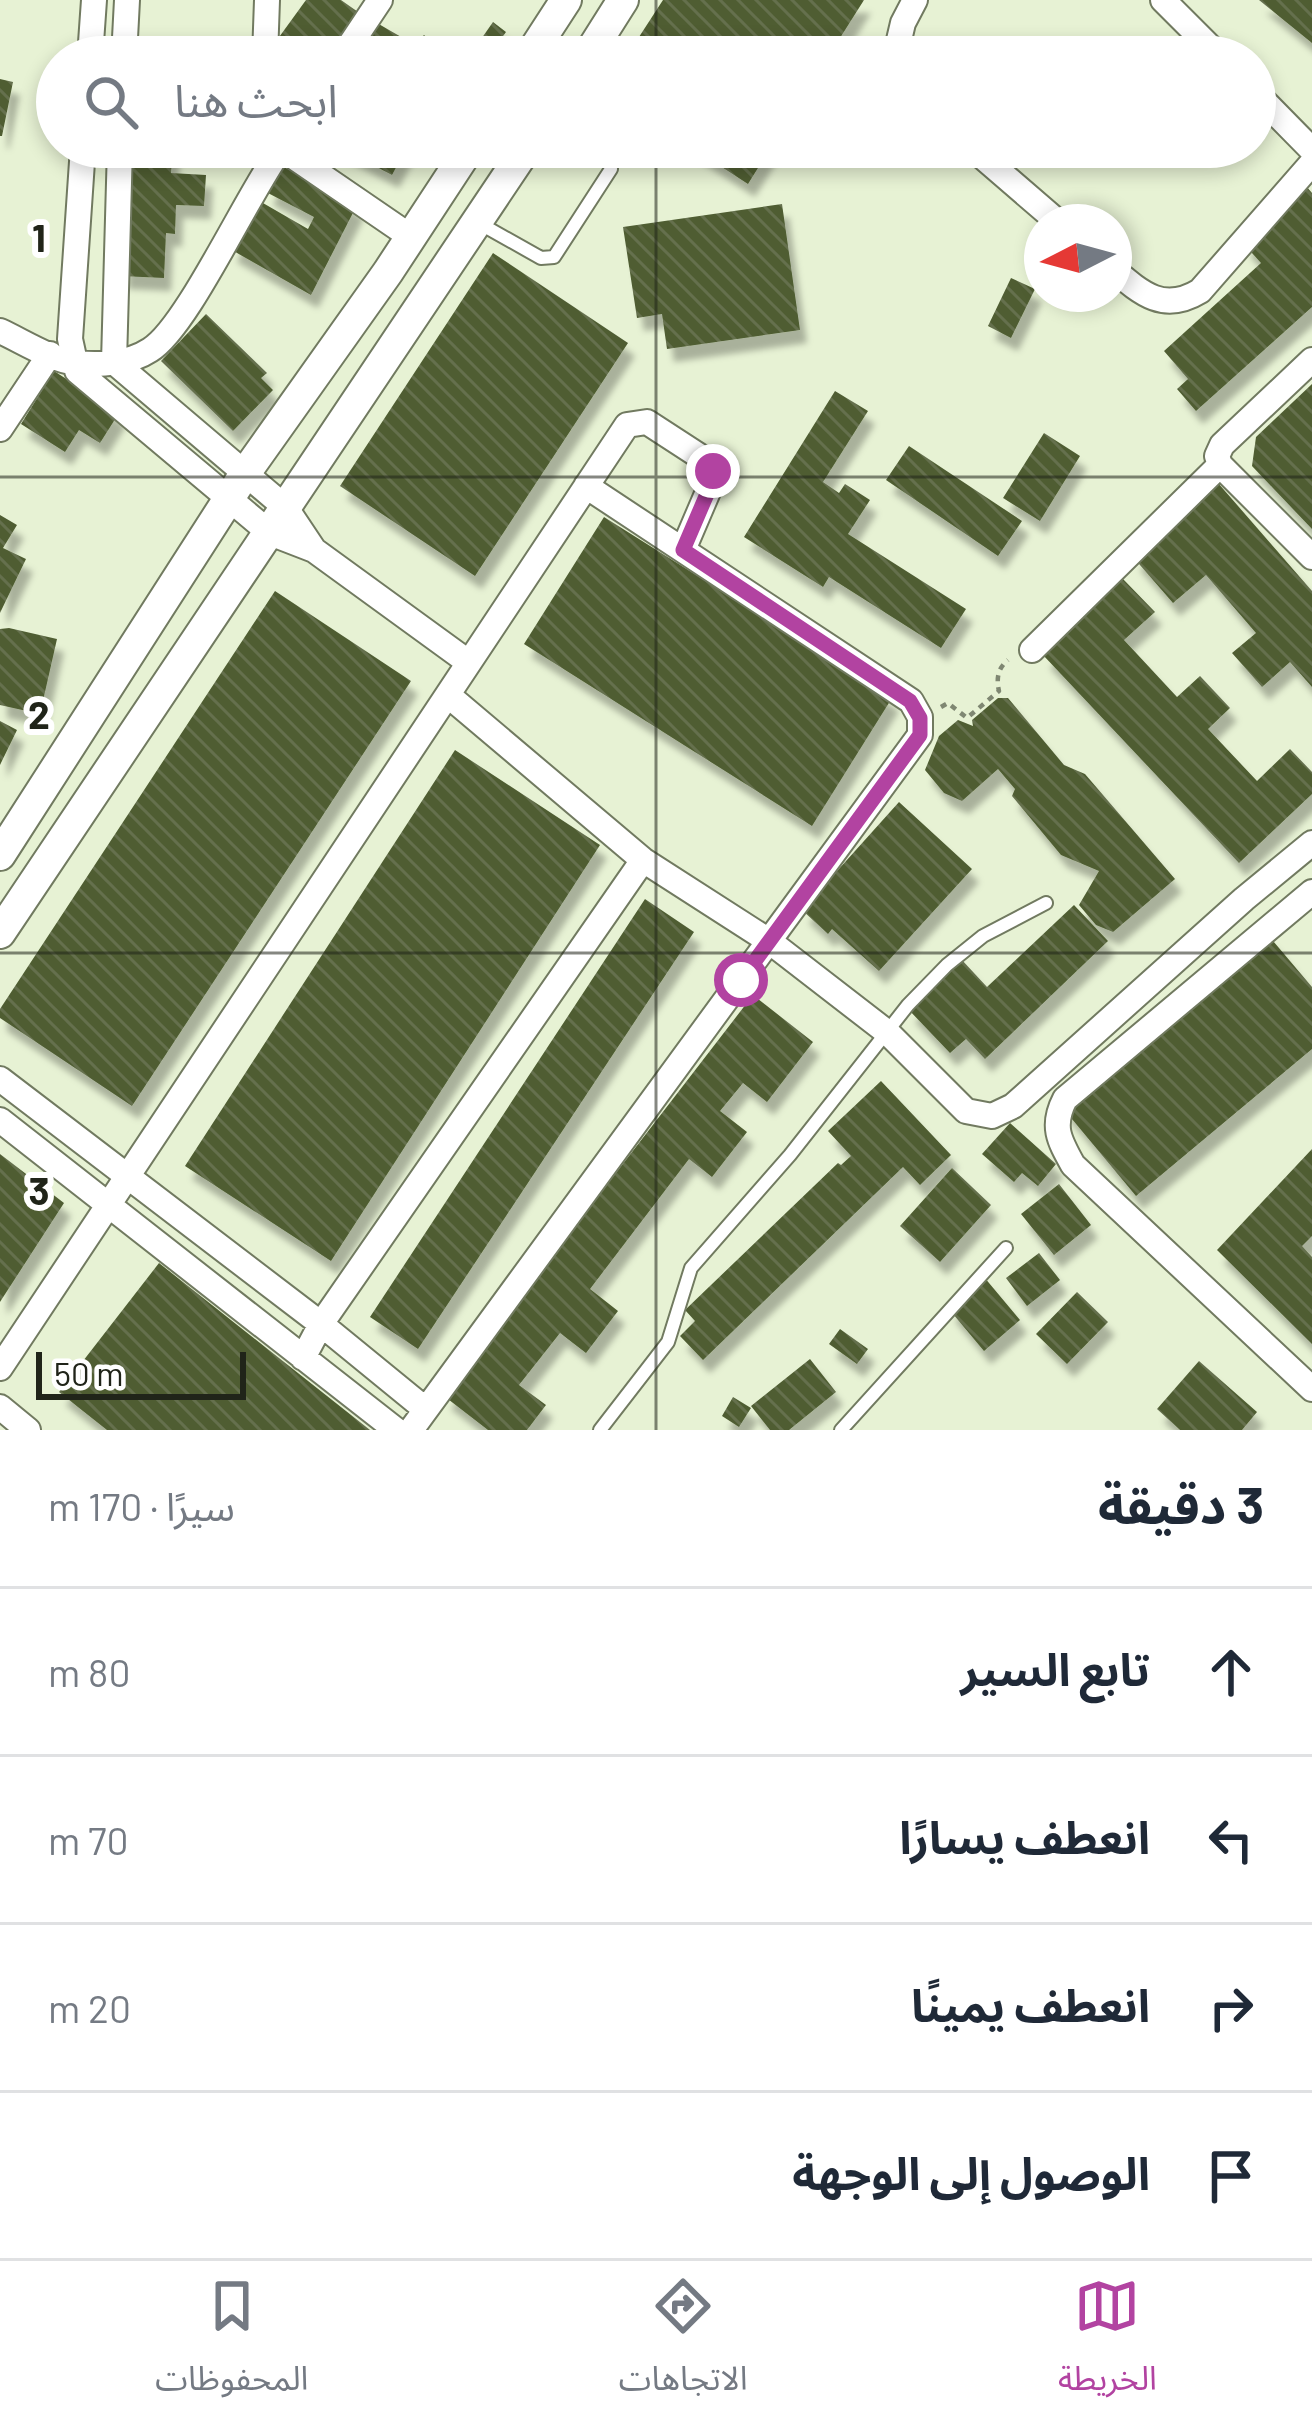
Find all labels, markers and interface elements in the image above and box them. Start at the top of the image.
search box [36,36,1276,168]
icon: search [78,69,144,135]
text: ابحث هنا [174,72,338,126]
north arrow [1024,204,1132,312]
text: 1 [32,213,46,260]
route end [686,444,740,498]
text: 2 [28,690,50,737]
route start [714,953,768,1007]
text: 3 [28,1166,50,1213]
scale bar [36,1346,246,1399]
text: 50 m [54,1353,124,1393]
text: 3 دقيقة [1098,1473,1264,1534]
text: سيرًا · 170 m [48,1482,235,1529]
icon: ahead [1198,1639,1264,1705]
text: تابع السير [960,1641,1150,1695]
text: 80 m [48,1648,130,1695]
icon: left [1198,1807,1264,1873]
text: انعطف يسارًا [899,1809,1150,1863]
text: 70 m [48,1816,129,1863]
icon: right [1198,1975,1264,2041]
text: انعطف يمينًا [911,1977,1150,2031]
text: 20 m [48,1984,131,2031]
icon: arrive [1198,2143,1264,2209]
text: الوصول إلى الوجهة [792,2145,1150,2199]
tab: المحفوظات [155,2273,308,2414]
tab: الاتجاهات [619,2273,748,2414]
tab: الخريطة [1058,2273,1157,2414]

